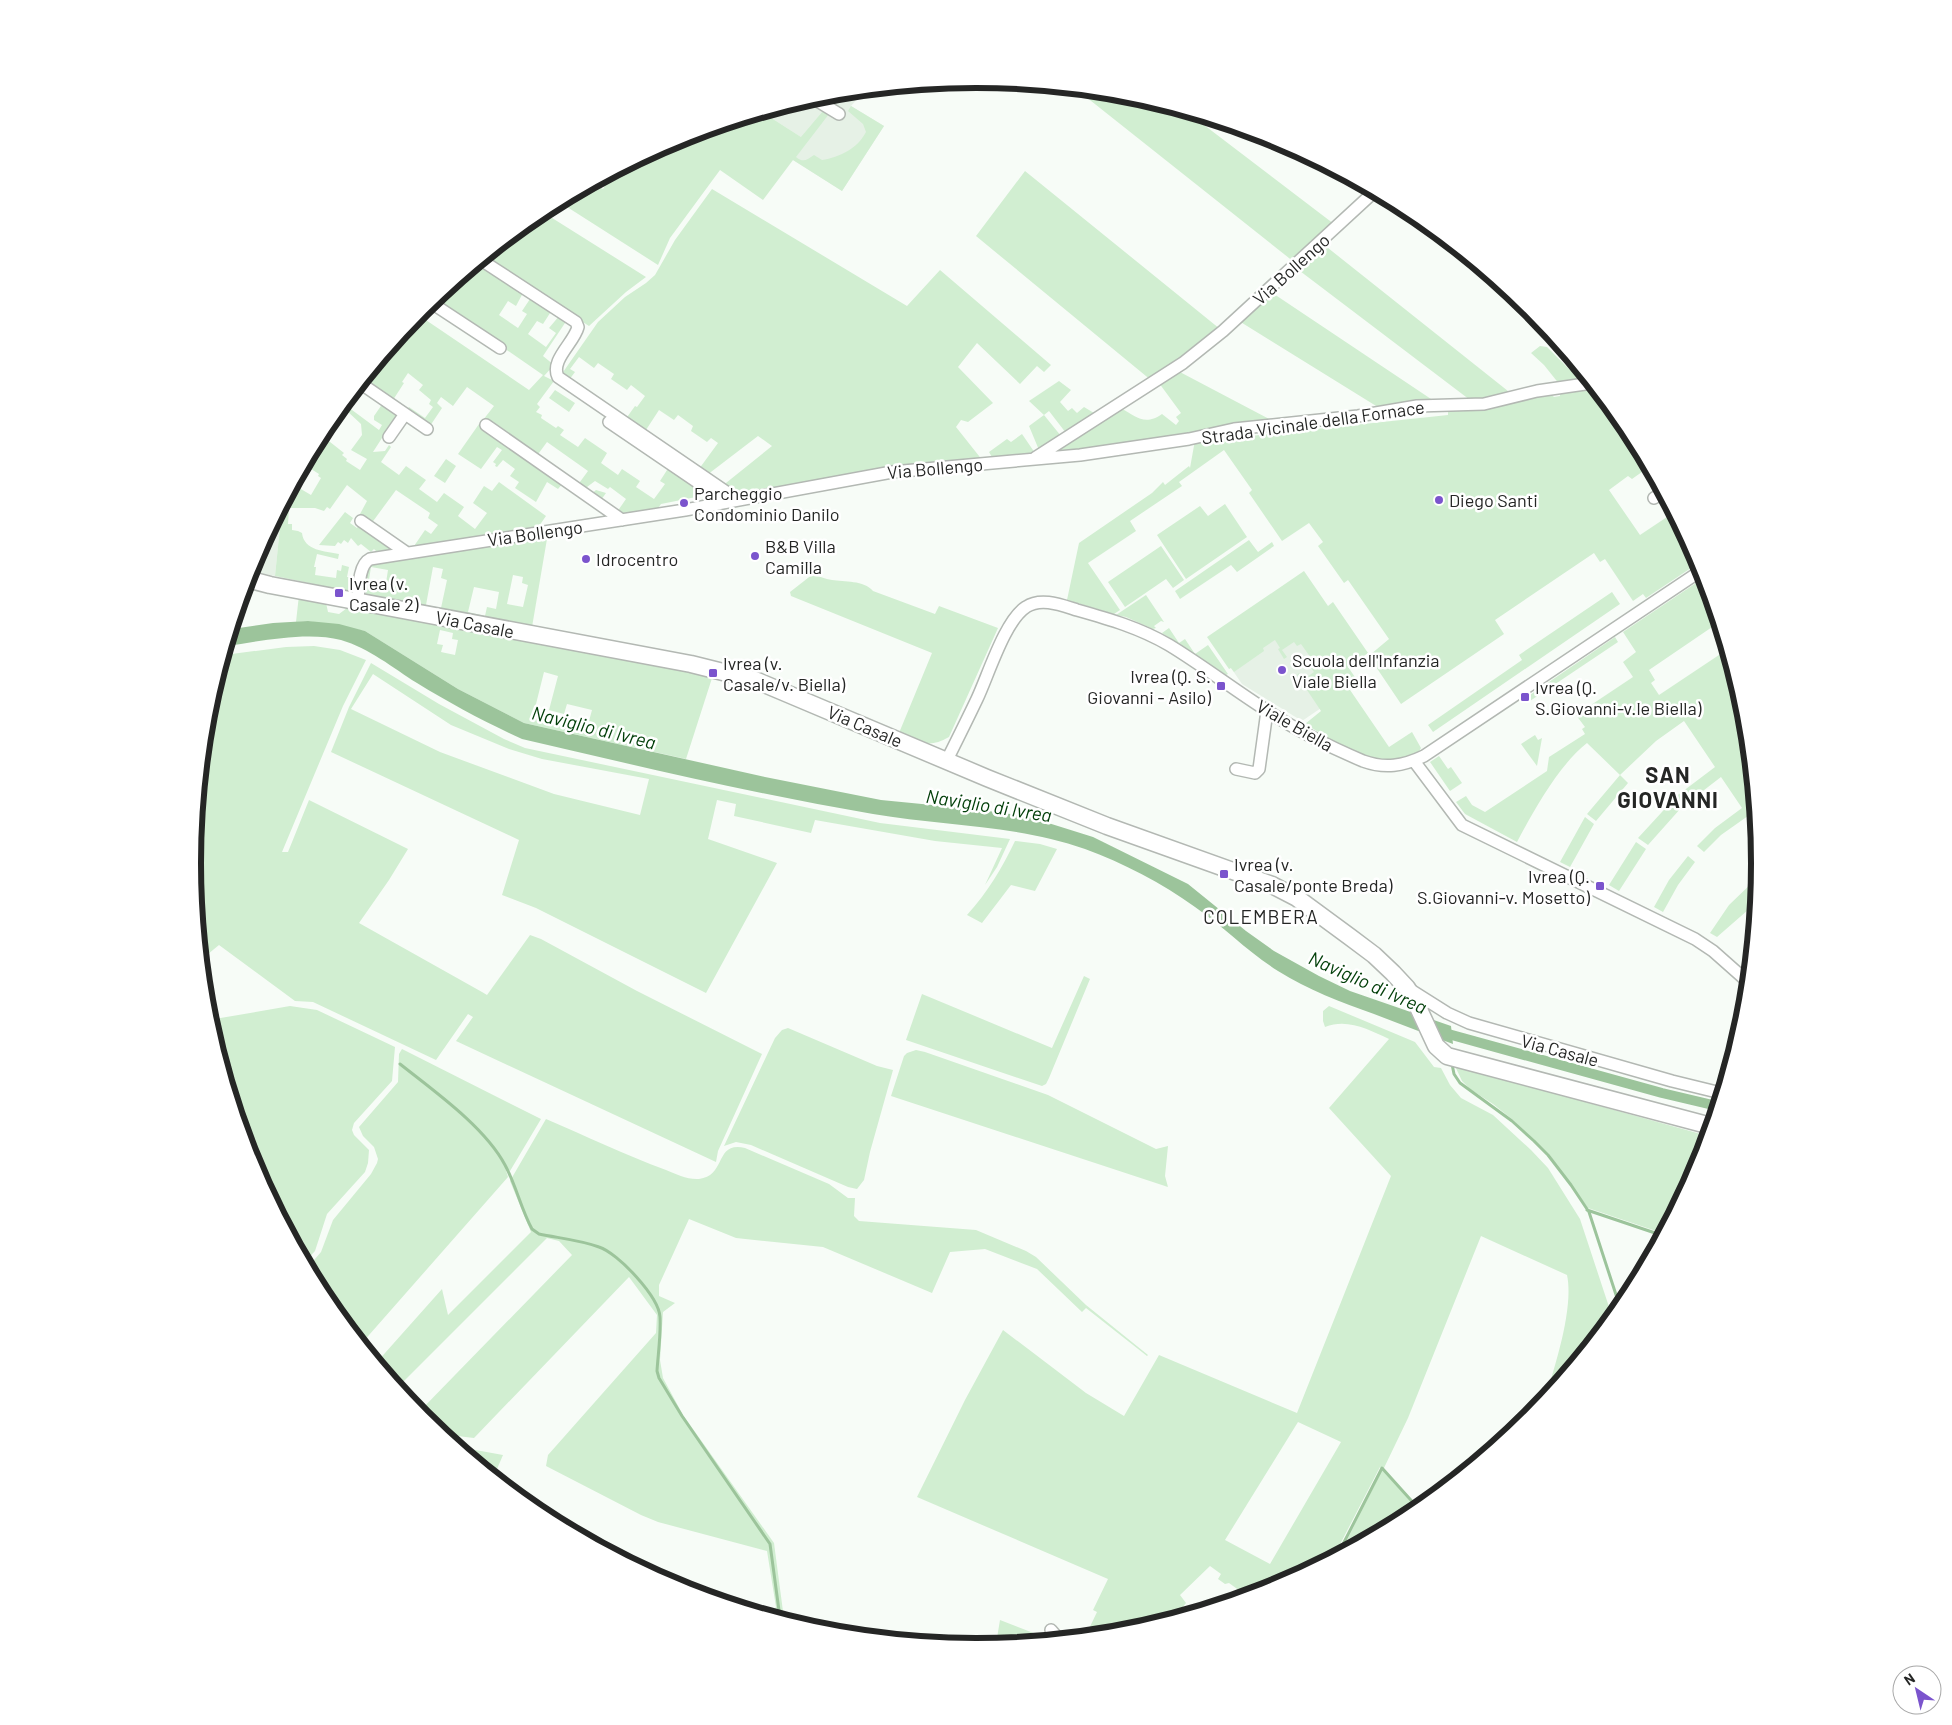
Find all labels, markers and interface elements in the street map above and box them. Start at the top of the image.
street label: Via Bollengo [1248,229,1334,309]
street label: Strada Vicinale della Fornace [1200,395,1426,449]
street label: Via Bollengo [886,453,984,483]
place label: Parcheggio Condominio Danilo [694,482,840,525]
place label: Diego Santi [1449,489,1538,511]
marker: Diego Santi [1433,494,1445,506]
marker: Parcheggio Condominio Danilo [678,497,690,509]
street label: Via Bollengo [486,515,584,551]
place label: B&B Villa Camilla [765,535,836,578]
place label: Idrocentro [596,548,678,570]
marker: B&B Villa Camilla [749,550,761,562]
marker: Idrocentro [580,553,592,565]
place label: Ivrea (v. Casale 2) [349,572,419,615]
marker: Ivrea (v. Casale 2) [333,587,345,599]
street label: Via Casale [434,606,516,642]
place label: Scuola dell'Infanzia Viale Biella [1292,649,1440,692]
place label: Ivrea (v. Casale/v. Biella) [723,652,846,695]
marker: Scuola dell'Infanzia Viale Biella [1276,664,1288,676]
place label: Ivrea (Q. S. Giovanni - Asilo) [1087,665,1211,708]
marker: Ivrea (v. Casale/v. Biella) [707,667,719,679]
place label: Ivrea (Q. S.Giovanni-v.le Biella) [1535,676,1702,719]
marker: Ivrea (Q. S. Giovanni - Asilo) [1215,680,1227,692]
marker: Ivrea (Q. S.Giovanni-v.le Biella) [1519,691,1531,703]
street label: Viale Biella [1253,694,1337,756]
water label: Naviglio di Ivrea [530,700,658,754]
street label: Via Casale [824,700,906,752]
district label: SAN GIOVANNI [1617,761,1719,812]
water label: Naviglio di Ivrea [924,784,1054,826]
place label: Ivrea (v. Casale/ponte Breda) [1234,853,1393,896]
place label: Ivrea (Q. S.Giovanni-v. Mosetto) [1417,865,1590,908]
marker: Ivrea (v. Casale/ponte Breda) [1218,868,1230,880]
marker: Ivrea (Q. S.Giovanni-v. Mosetto) [1594,880,1606,892]
district label: COLEMBERA [1203,905,1319,928]
water label: Naviglio di Ivrea [1305,946,1431,1018]
street label: Via Casale [1519,1029,1601,1071]
north arrow [1892,1665,1942,1715]
text: N [1901,1669,1918,1689]

